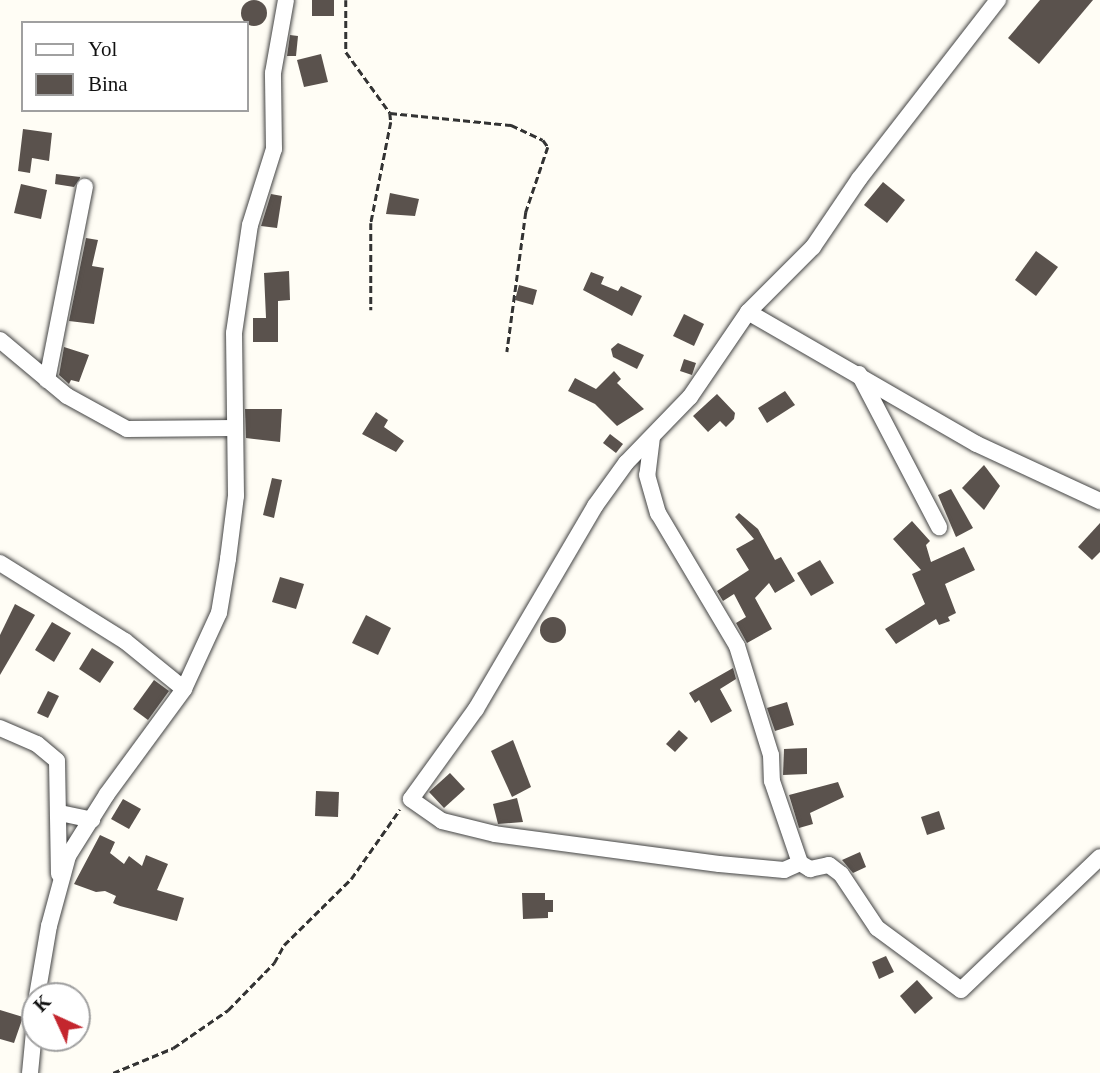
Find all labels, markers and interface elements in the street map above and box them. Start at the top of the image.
legend [21,21,248,112]
text: Yol [88,37,117,61]
text: Bina [88,72,128,96]
north arrow [21,982,91,1052]
text: K [30,991,55,1016]

